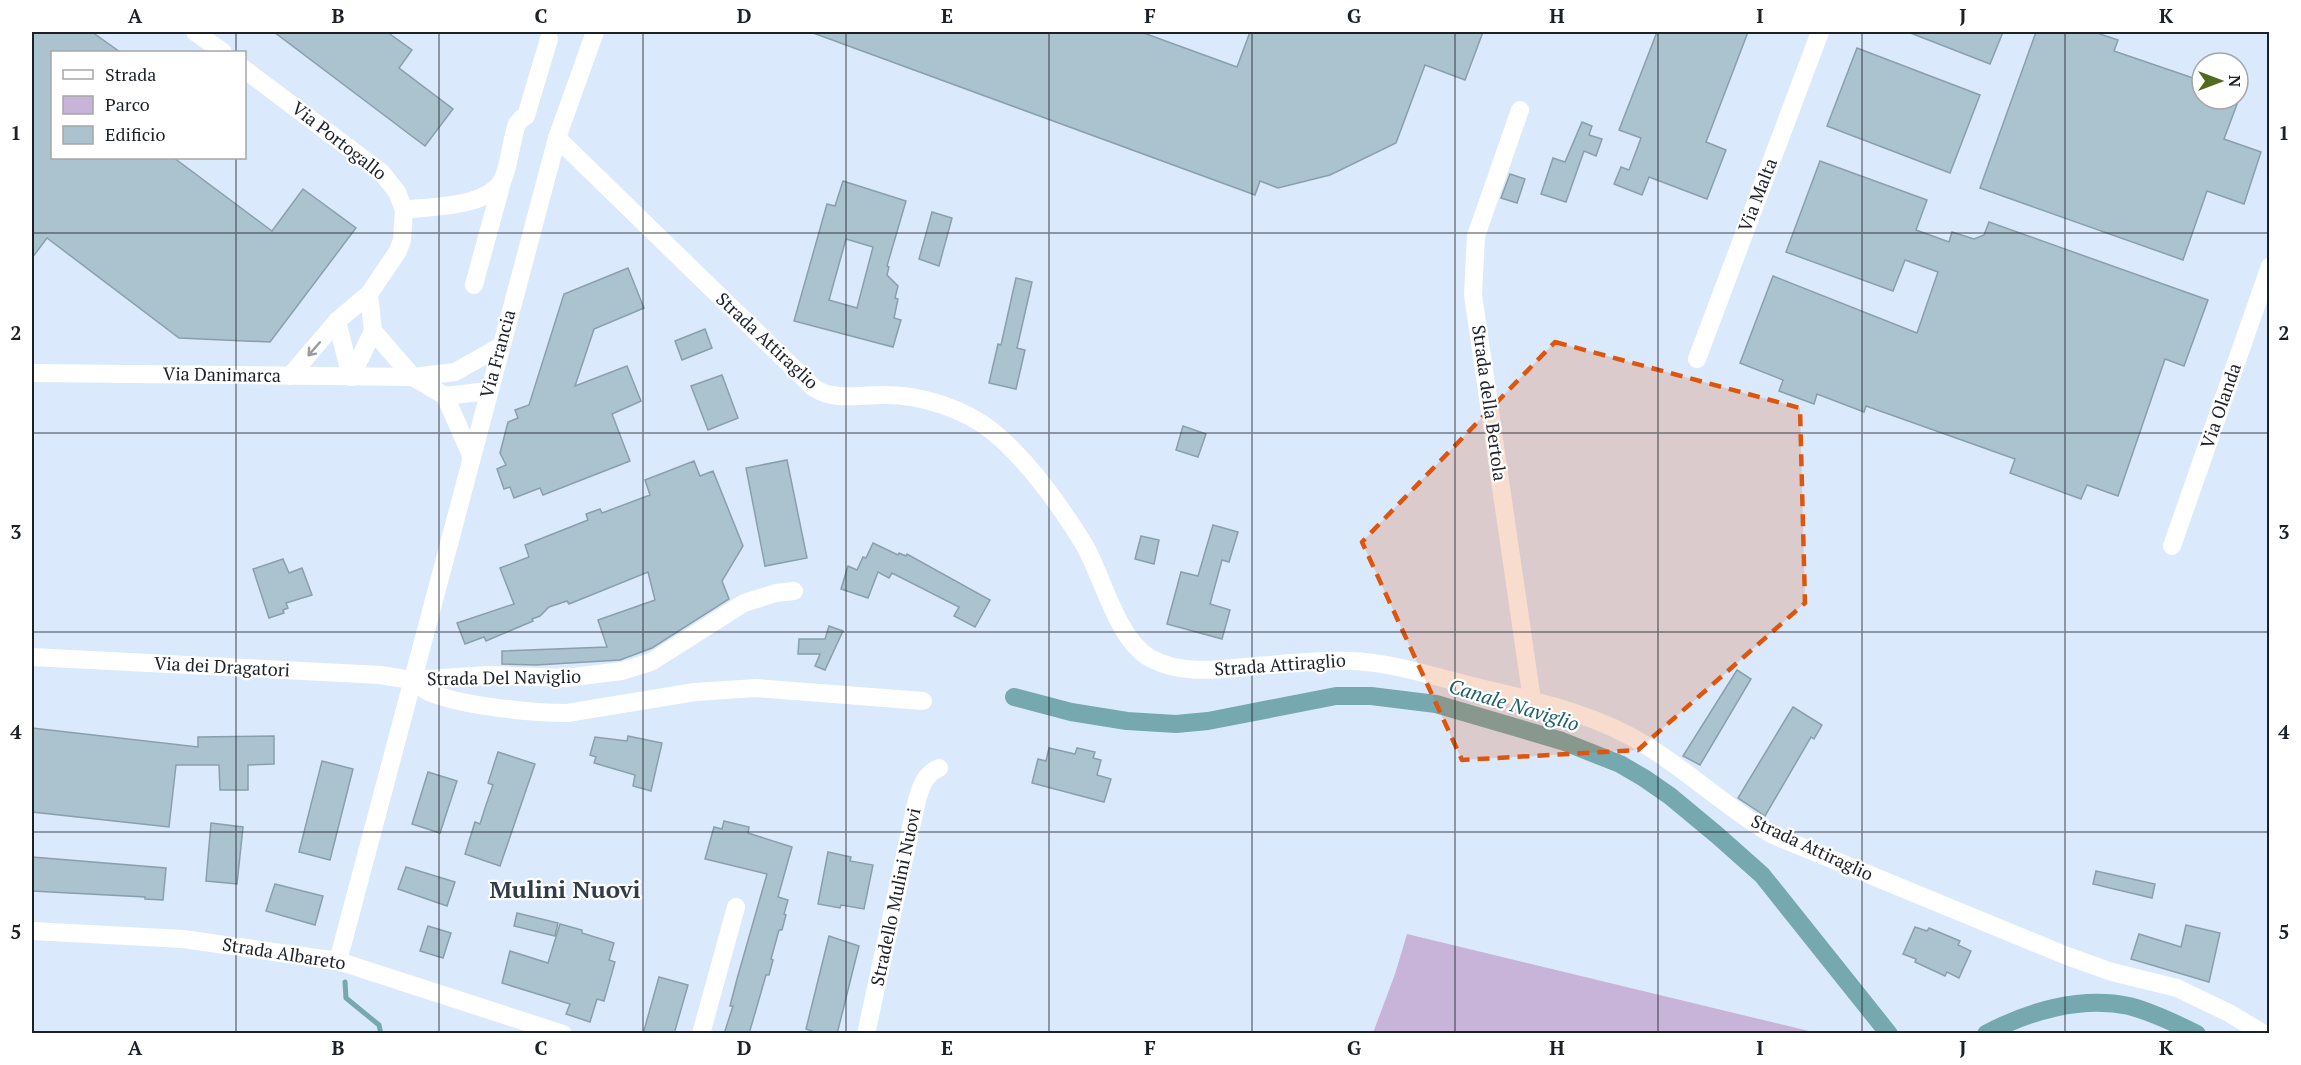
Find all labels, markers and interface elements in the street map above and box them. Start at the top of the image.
text: A [128,2,143,29]
text: B [332,2,345,29]
text: C [534,2,548,29]
text: D [737,2,751,29]
text: E [941,2,953,29]
text: F [1144,2,1156,29]
text: G [1347,2,1361,29]
text: H [1549,2,1565,29]
text: I [1756,2,1764,29]
text: J [1959,2,1967,29]
text: K [2159,2,2174,29]
legend [51,51,246,159]
north arrow [2190,51,2250,111]
text: Strada [105,62,156,86]
text: N [2224,75,2246,87]
text: Parco [105,92,150,116]
street label: Via Portogallo [287,96,392,185]
text: 1 [10,119,22,146]
text: 1 [2278,119,2290,146]
text: Edificio [105,122,165,146]
street label: Via Malta [1732,154,1782,235]
street label: Strada Attiraglio [711,287,824,394]
street label: Via Francia [474,307,520,401]
text: 2 [10,319,22,346]
text: 2 [2278,319,2290,346]
street label: Strada della Bertola [1467,323,1513,482]
one-way arrow [307,341,321,356]
street label: Via Olanda [2194,360,2246,452]
street label: Via Danimarca [163,361,281,387]
text: 3 [10,518,22,545]
text: 3 [2278,518,2290,545]
street label: Strada Attiraglio [1213,647,1347,681]
street label: Via dei Dragatori [153,650,291,682]
street label: Strada Del Naviglio [427,664,581,690]
water label: Canale Naviglio [1446,672,1583,737]
text: 4 [10,718,22,745]
text: 4 [2278,718,2290,745]
street label: Stradello Mulini Nuovi [864,806,926,988]
street label: Strada Attiraglio [1748,808,1877,886]
district label: Mulini Nuovi [489,873,641,905]
text: 5 [10,918,22,945]
text: 5 [2278,918,2290,945]
street label: Strada Albareto [221,931,348,975]
text: A [128,1034,143,1061]
text: B [332,1034,345,1061]
text: C [534,1034,548,1061]
text: D [737,1034,751,1061]
text: E [941,1034,953,1061]
text: F [1144,1034,1156,1061]
text: G [1347,1034,1361,1061]
text: H [1549,1034,1565,1061]
text: I [1756,1034,1764,1061]
text: J [1959,1034,1967,1061]
text: K [2159,1034,2174,1061]

